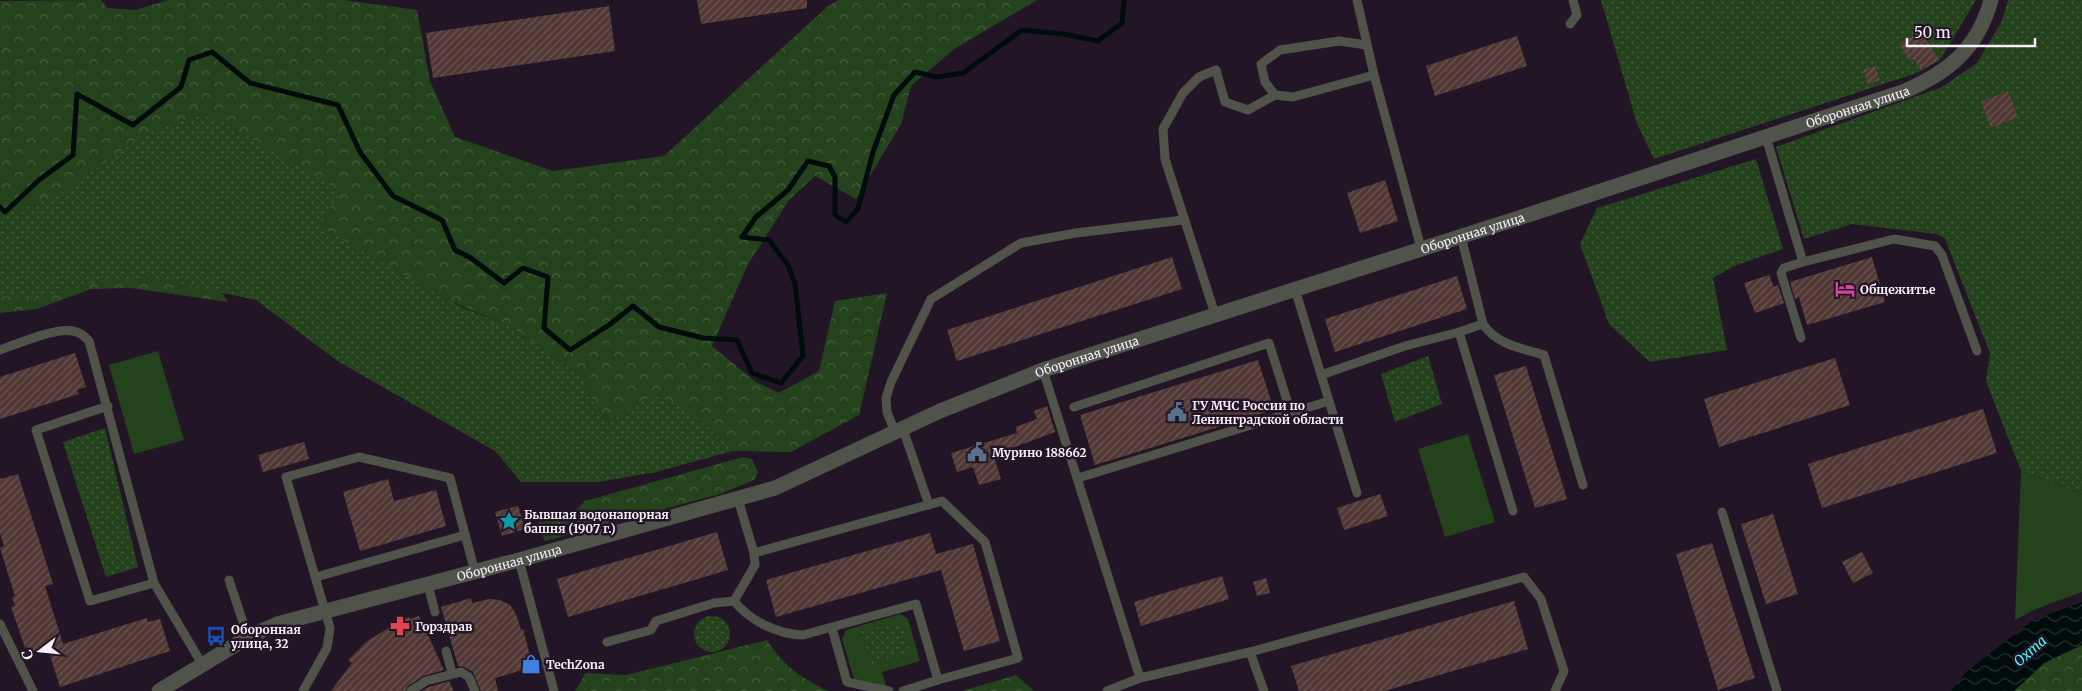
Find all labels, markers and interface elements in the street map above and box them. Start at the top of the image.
scale bar [1907,15,2034,47]
text: 50 m [1914,23,1951,42]
street label: Оборонная улица [1804,82,1912,131]
street label: Оборонная улица [1419,209,1527,256]
hotel icon: Общежитье [1834,278,1856,300]
place label: Общежитье [1860,282,1936,297]
street label: Оборонная улица [1033,332,1141,380]
place label: ГУ МЧС России по Ленинградской области [1192,398,1344,427]
public building icon: ГУ МЧС России по Ленинградской области [1166,401,1188,423]
public building icon: Мурино 188662 [966,441,988,463]
place label: Мурино 188662 [992,445,1087,460]
place label: Бывшая водонапорная башня (1907 г.) [524,507,669,536]
place icon: Бывшая водонапорная башня (1907 г.) [498,510,520,532]
street label: Оборонная улица [455,541,564,584]
pharmacy icon: Горздрав [389,615,411,637]
place label: Горздрав [415,619,473,634]
place label: Оборонная улица, 32 [231,622,301,651]
bus stop icon: Оборонная улица, 32 [205,625,227,647]
north arrow [15,626,65,676]
water label: Охта [2010,632,2050,670]
text: С [18,648,37,662]
shop icon: TechZona [520,653,542,675]
place label: TechZona [546,657,605,672]

